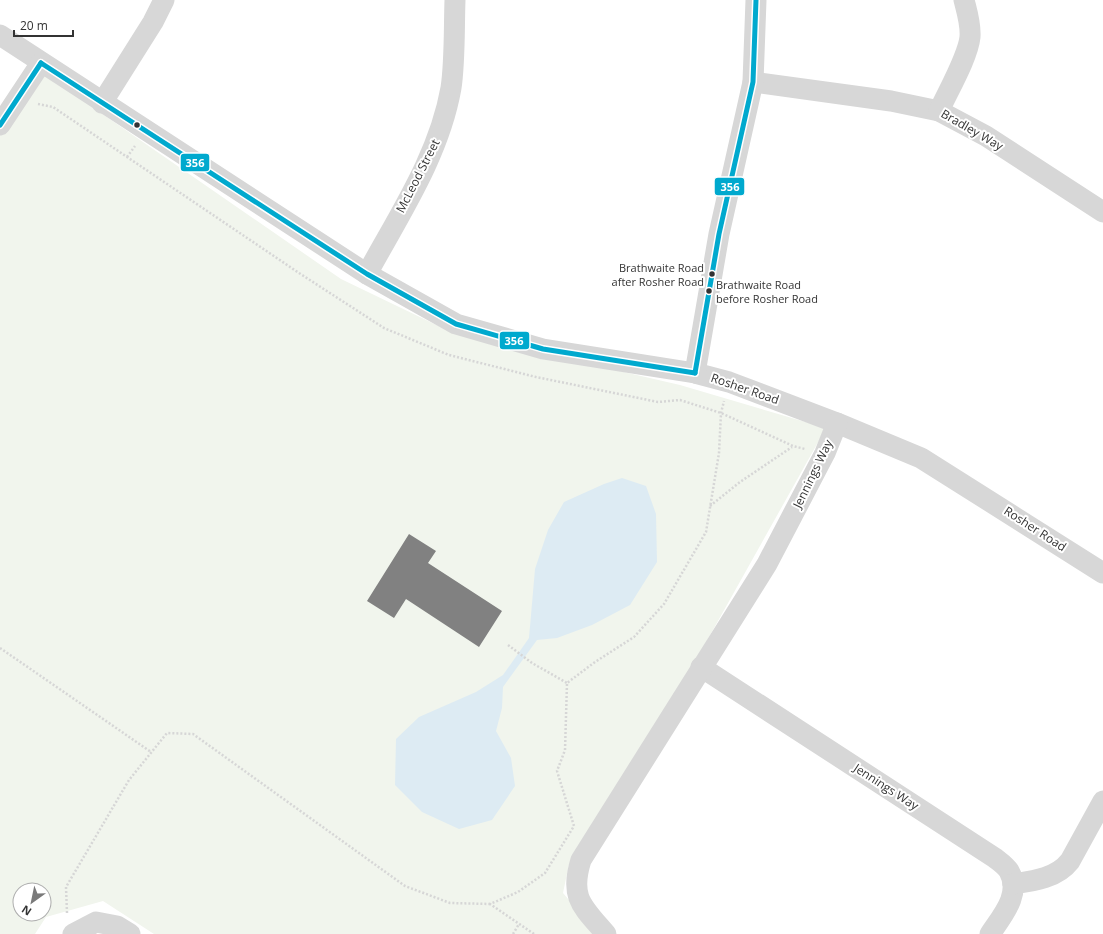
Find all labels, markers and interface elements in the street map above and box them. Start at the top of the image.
scale bar [14,12,73,38]
text: 20 m [20,17,48,34]
street label: Bradley Way [938,105,1007,155]
unlabelled marker [132,120,142,130]
street label: McLeod Street [392,136,443,216]
line badge: 356 [180,153,210,172]
text: 356 [186,155,204,170]
line badge: 356 [714,177,745,196]
text: 356 [721,179,739,194]
place label: Brathwaite Road after Rosher Road [612,260,704,289]
marker: Brathwaite Road after Rosher Road [707,269,717,279]
place label: Brathwaite Road before Rosher Road [716,277,818,306]
marker: Brathwaite Road before Rosher Road [704,286,714,296]
line badge: 356 [499,331,530,350]
text: 356 [505,333,523,348]
street label: Rosher Road [709,369,782,408]
street label: Jennings Way [788,436,837,512]
street label: Rosher Road [1001,502,1070,555]
street label: Jennings Way [850,759,923,814]
north arrow [12,882,52,922]
text: N [18,902,34,920]

